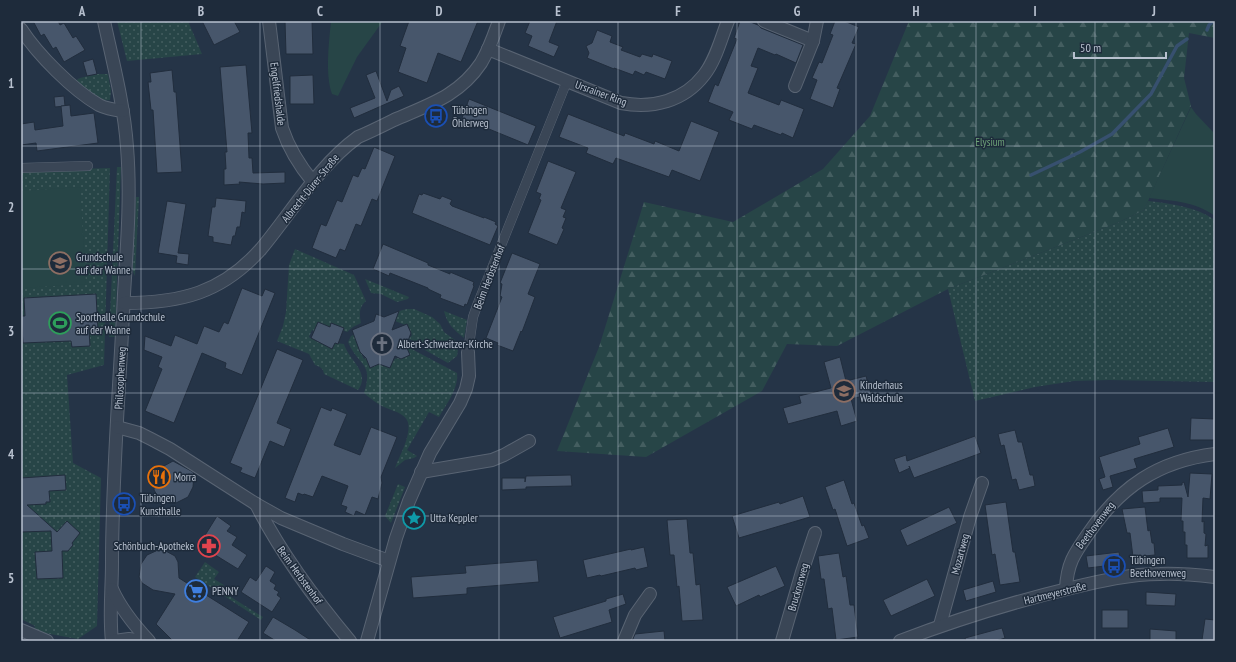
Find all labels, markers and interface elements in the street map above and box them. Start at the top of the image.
text: A [78,3,86,20]
text: B [198,3,204,20]
text: C [317,3,323,20]
text: D [436,3,443,20]
text: E [555,3,561,20]
text: F [675,3,681,20]
text: G [794,3,801,20]
text: H [913,3,920,20]
text: I [1033,3,1037,20]
text: J [1151,3,1156,20]
scale bar [1074,34,1166,60]
text: 50 m [1080,40,1101,55]
street label: Engelfriedshalde [267,61,289,127]
text: 1 [8,75,14,92]
street label: Ursrainer Ring [573,77,629,109]
bus stop icon: Tübingen Öhlerweg [423,103,449,129]
place label: Tübingen Öhlerweg [452,103,489,130]
park label: Elysium [975,135,1005,149]
street label: Albrecht-Dürer-Straße [278,151,342,225]
text: 2 [8,199,14,216]
street label: Beim Herbstenhof [470,242,508,311]
school or university icon: Grundschule auf der Wanne [47,250,73,276]
place label: Grundschule auf der Wanne [76,250,131,277]
sports icon: Sporthalle Grundschule auf der Wanne [47,310,73,336]
place label: Sporthalle Grundschule auf der Wanne [76,310,165,337]
text: 3 [8,323,14,340]
church icon: Albert-Schweitzer-Kirche [369,331,395,357]
place label: Albert-Schweitzer-Kirche [398,337,493,351]
street label: Philosophenweg [111,346,129,410]
school or university icon: Kinderhaus Waldschule [831,378,857,404]
place label: Kinderhaus Waldschule [860,378,904,405]
text: 4 [8,446,15,463]
restaurant icon: Morra [146,464,172,490]
place label: Morra [174,470,196,484]
bus stop icon: Tübingen Kunsthalle [111,491,137,517]
place label: Tübingen Kunsthalle [140,491,181,518]
street label: Beethovenweg [1073,498,1118,552]
place icon: Utta Keppler [401,505,427,531]
place label: Utta Keppler [430,511,478,525]
street label: Mozartweg [948,532,972,576]
pharmacy icon: Schönbuch-Apotheke [196,533,222,559]
place label: Schönbuch-Apotheke [114,539,194,553]
street label: Beim Herbstenhof [274,543,326,608]
bus stop icon: Tübingen Beethovenweg [1101,553,1127,579]
place label: Tübingen Beethovenweg [1130,553,1186,580]
street label: Brucknerweg [784,561,812,613]
text: 5 [8,570,14,587]
supermarket icon: PENNY [183,578,209,604]
street label: Hartmeyerstraße [1022,578,1088,608]
place label: PENNY [212,584,239,598]

